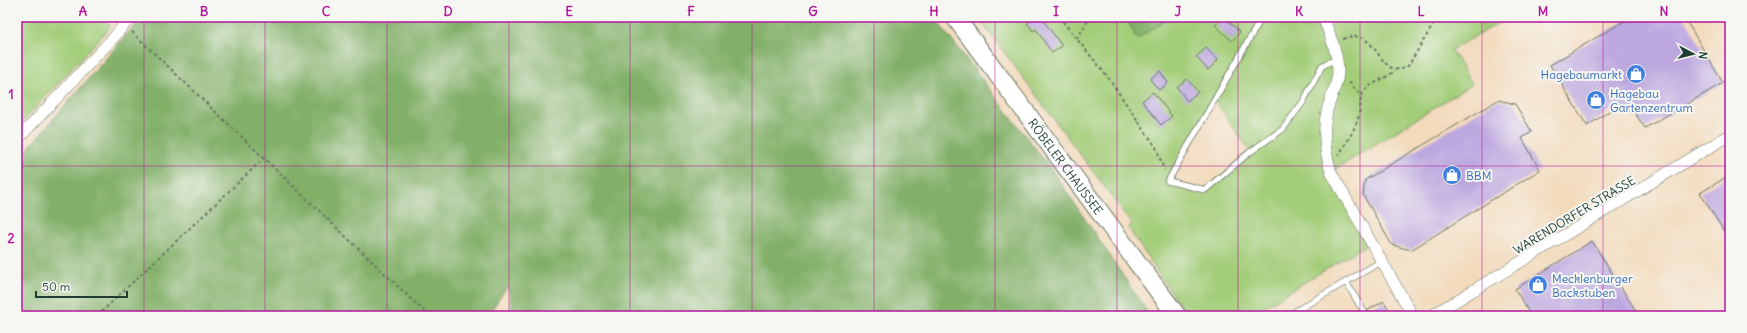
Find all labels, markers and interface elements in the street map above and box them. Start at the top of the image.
text: A [79,3,88,20]
text: B [200,3,209,20]
text: C [322,3,331,20]
text: D [443,3,453,20]
text: E [565,3,573,20]
text: F [687,3,695,20]
text: G [808,3,818,20]
text: H [929,3,939,20]
text: I [1053,3,1059,20]
text: J [1175,3,1182,20]
text: K [1295,3,1304,20]
text: L [1417,3,1425,20]
text: M [1538,3,1548,20]
text: N [1660,3,1668,20]
north arrow [1673,34,1713,74]
text: N [1696,51,1710,60]
shop icon: Hagebaumarkt [1625,63,1647,85]
place label: Hagebaumarkt [1541,67,1622,82]
text: 1 [8,86,14,103]
place label: Hagebau Gartenzentrum [1610,86,1694,115]
shop icon: Hagebau Gartenzentrum [1585,89,1607,111]
street label: RÖBELER CHAUSSEE [1025,115,1106,217]
shop icon: BBM [1441,164,1463,186]
place label: BBM [1466,168,1491,183]
street label: WARENDORFER STRASSE [1510,173,1638,257]
text: 2 [7,230,15,247]
place label: Mecklenburger Backstuben [1552,271,1633,300]
scale bar [36,273,127,299]
shop icon: Mecklenburger Backstuben [1527,274,1549,296]
text: 50 m [42,279,71,294]

